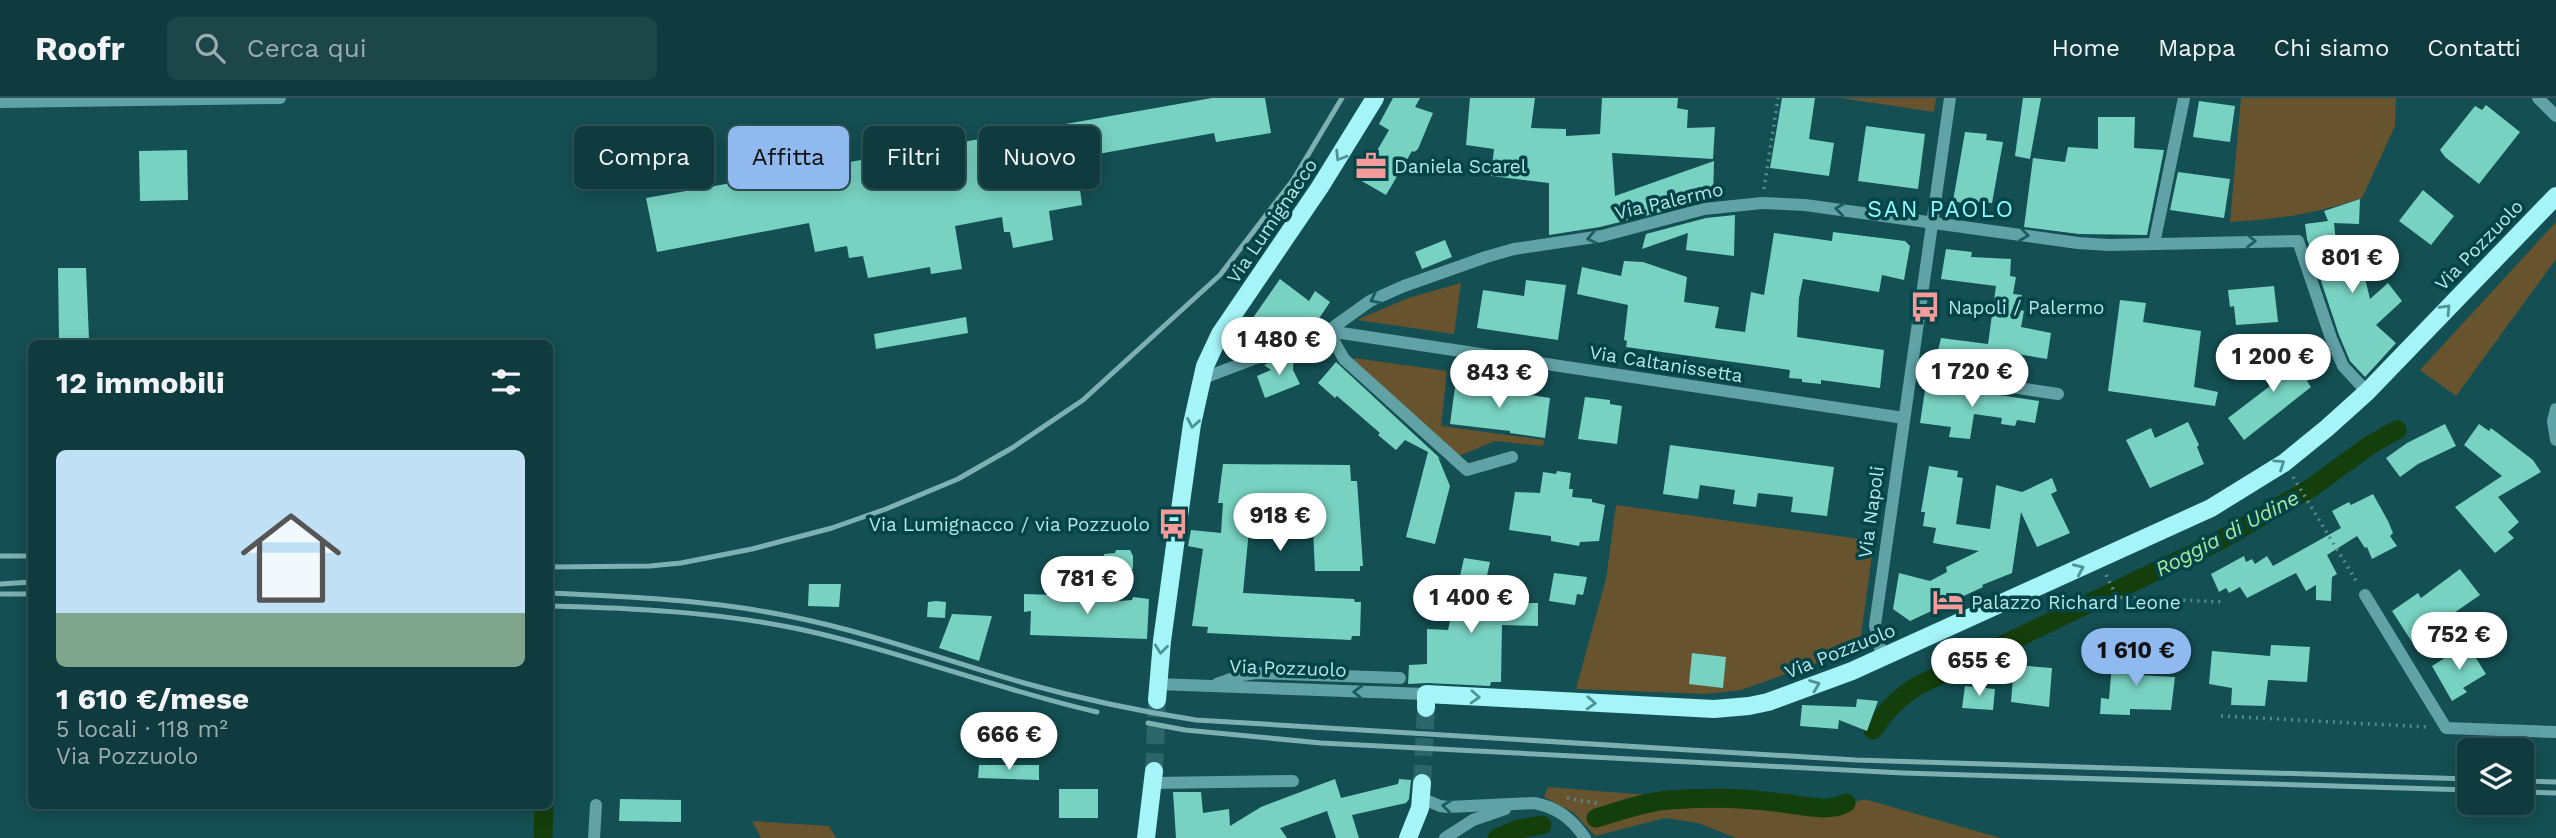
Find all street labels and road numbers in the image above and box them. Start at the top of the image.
street label: Via Lumignacco [1222,154,1322,288]
street label: Via Palermo [1613,177,1725,225]
street label: Via Pozzuolo [2430,195,2528,295]
street label: Via Caltanissetta [1588,341,1745,388]
street label: Via Napoli [1853,464,1889,560]
street label: Via Pozzuolo [1781,618,1899,684]
street label: Via Pozzuolo [1229,654,1347,682]

